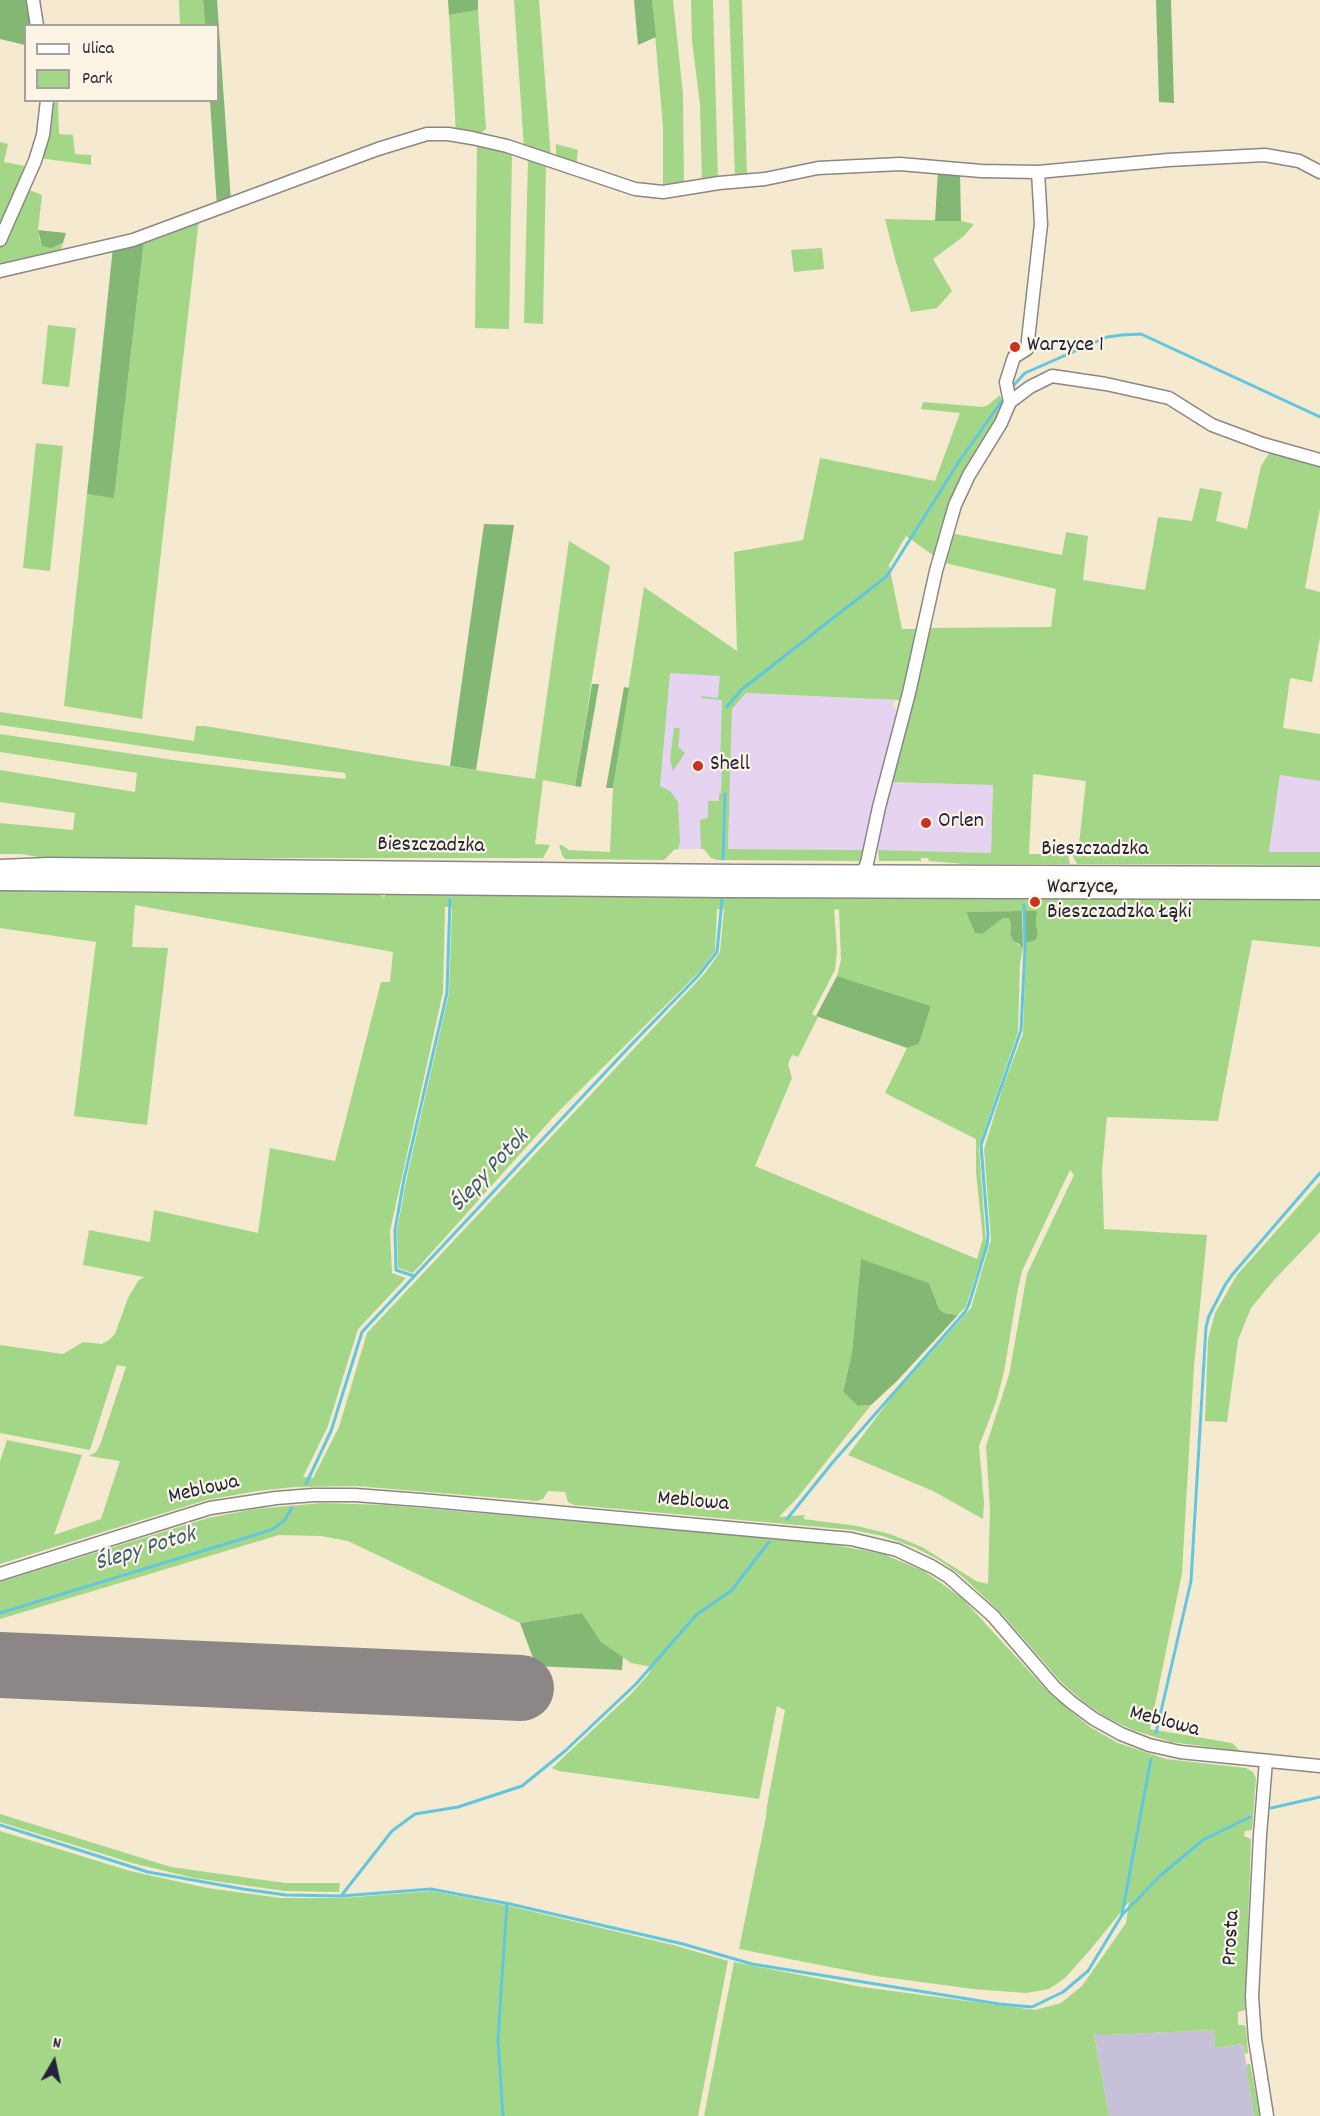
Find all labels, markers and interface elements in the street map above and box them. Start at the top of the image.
legend [24,24,219,102]
text: Ulica [82,37,114,62]
text: Park [82,67,113,92]
place label: Warzyce 1 [1027,334,1104,360]
marker: Warzyce 1 [1008,340,1022,354]
place label: Shell [710,753,750,779]
marker: Shell [691,759,705,773]
place label: Orlen [938,810,984,836]
marker: Orlen [919,816,933,830]
street label: Bieszczadzka [377,833,485,861]
street label: Bieszczadzka [1041,838,1149,864]
place label: Warzyce, Bieszczadzka Łąki [1047,876,1191,927]
marker: Warzyce, Bieszczadzka Łąki [1028,895,1042,909]
water label: Ślepy Potok [445,1124,537,1220]
street label: Meblowa [166,1470,242,1512]
street label: Meblowa [656,1487,730,1519]
water label: Ślepy Potok [92,1522,200,1580]
street label: Meblowa [1126,1701,1202,1745]
street label: Prosta [1218,1910,1248,1966]
north arrow [24,2032,84,2092]
text: N [51,2032,63,2056]

